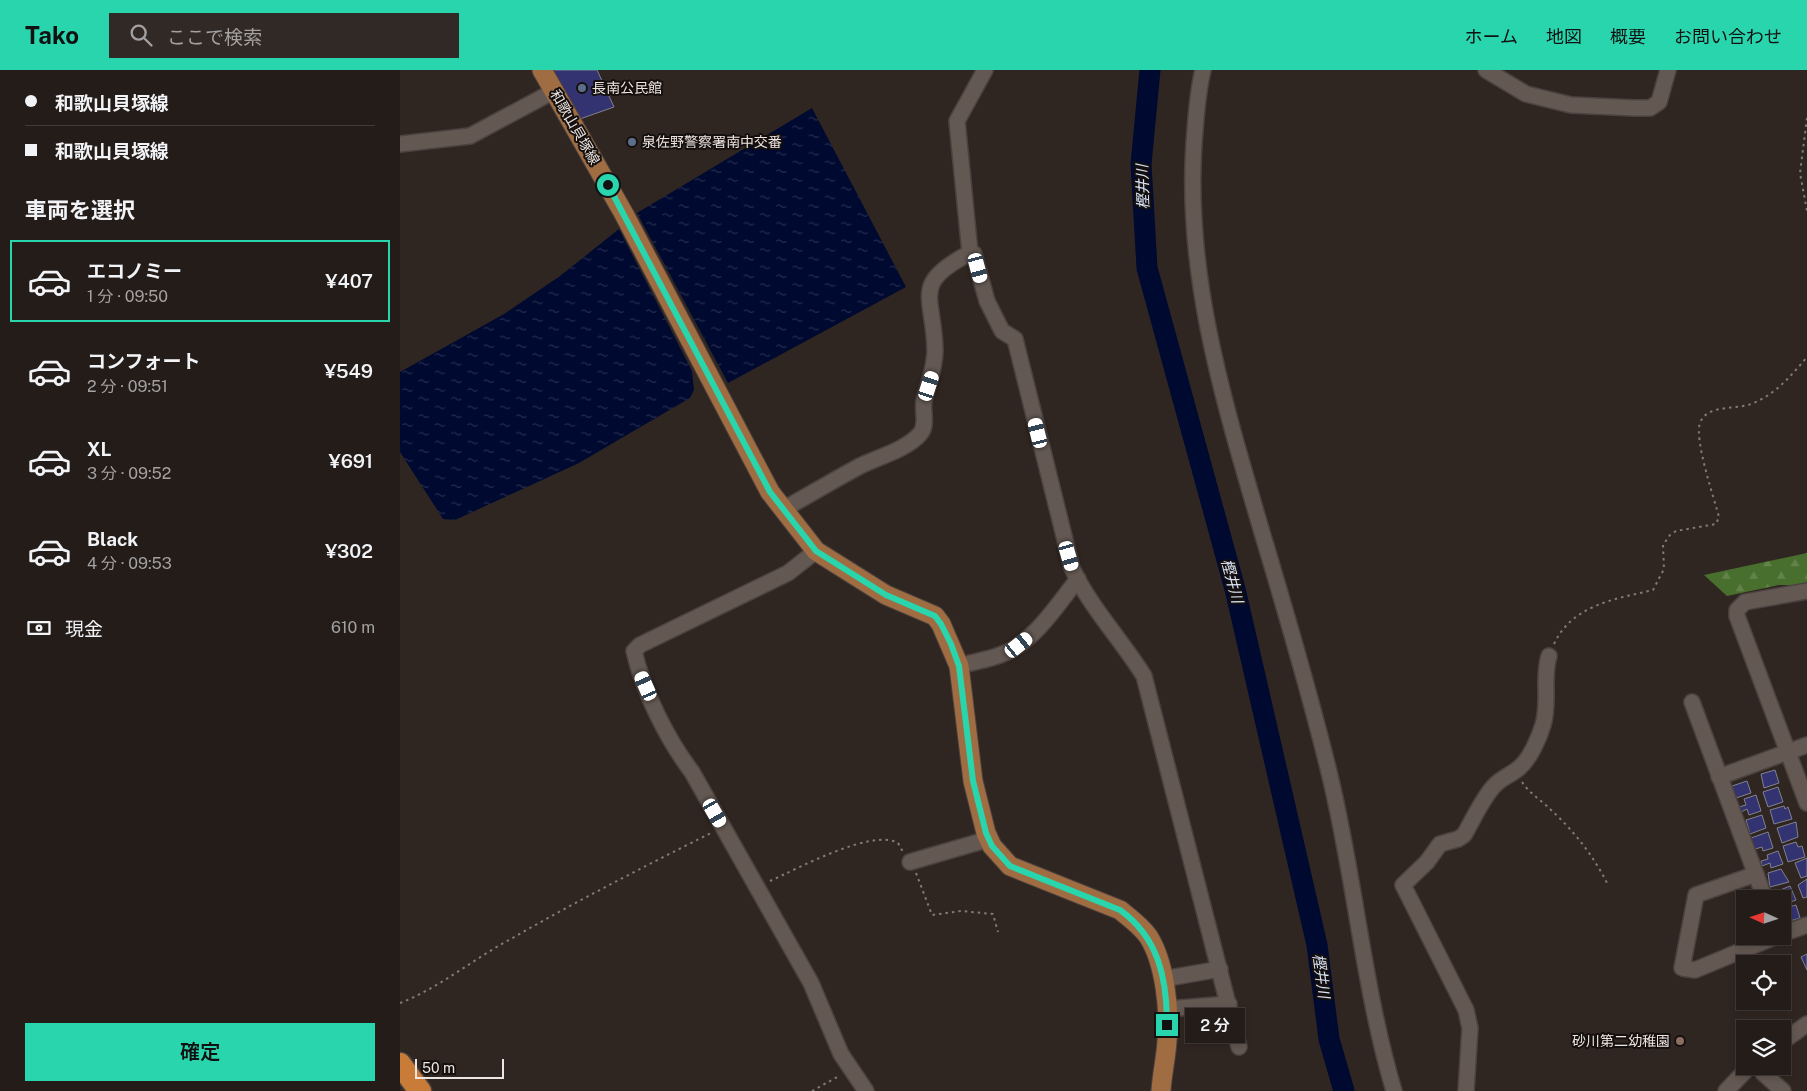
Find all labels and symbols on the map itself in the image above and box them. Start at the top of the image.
place label: 長南公民館 [592,80,662,96]
marker: 長南公民館 [576,82,588,94]
street label: 和歌山貝塚線 [547,87,603,167]
place label: 泉佐野警察署南中交番 [642,134,782,150]
marker: 泉佐野警察署南中交番 [626,136,638,148]
water label: 樫井川 [1133,162,1152,210]
route start [597,174,619,196]
car [966,252,989,284]
car [917,369,940,403]
car [1027,417,1048,449]
car [1057,540,1080,572]
water label: 樫井川 [1218,557,1247,607]
car [1002,630,1035,660]
car [633,669,658,703]
car [701,796,728,830]
north arrow [1736,890,1791,945]
water label: 樫井川 [1310,952,1333,1001]
callout: 2 分 [1184,1008,1244,1042]
route end [1156,1014,1178,1036]
place label: 砂川第二幼稚園 [1572,1033,1670,1049]
marker: 砂川第二幼稚園 [1674,1035,1686,1047]
scale bar [415,1056,504,1079]

